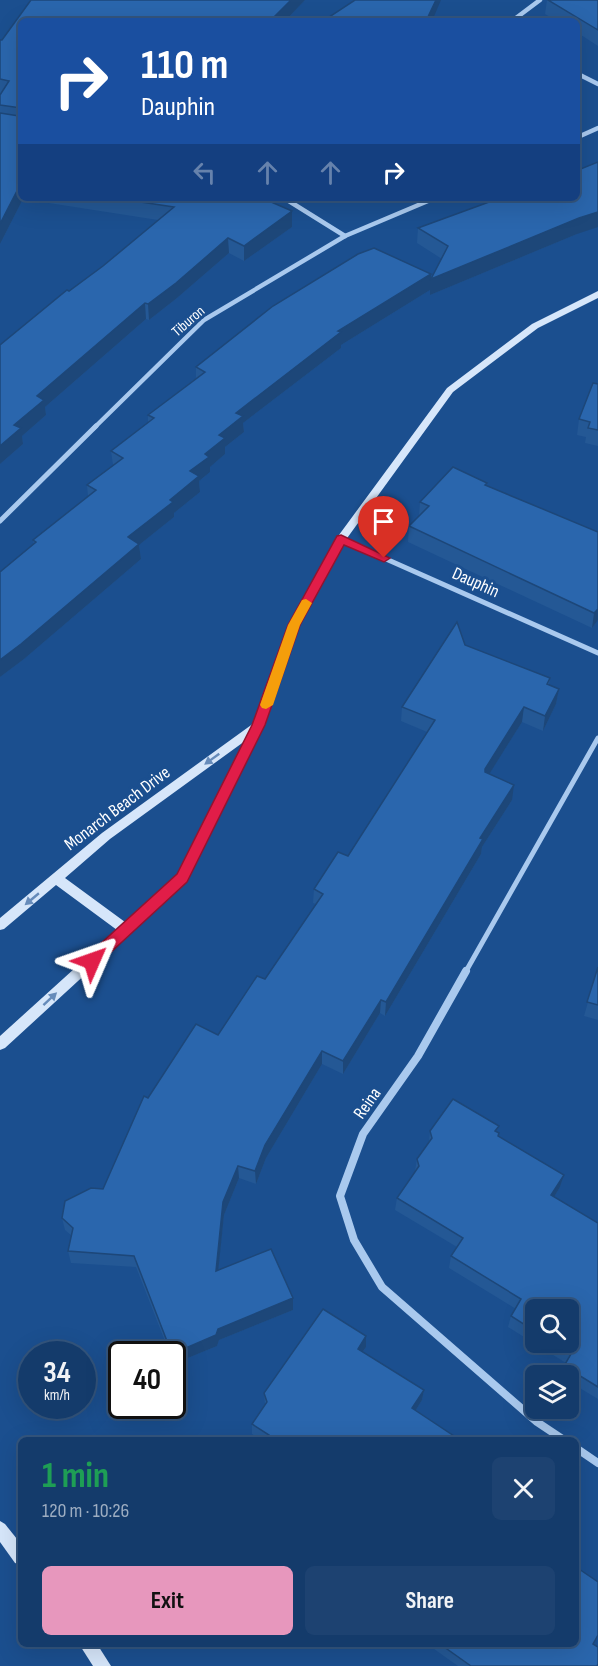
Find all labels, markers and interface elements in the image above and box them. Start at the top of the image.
text: 110 m [141,40,228,91]
icon: right [42,42,120,120]
text: Dauphin [141,91,215,123]
icon: left [188,156,221,189]
icon: ahead [251,156,284,189]
icon: ahead [314,156,347,189]
icon: right [377,156,410,189]
street label: Tiburon [168,302,209,341]
pin [358,496,409,558]
icon: arrive [367,505,400,538]
street label: Dauphin [449,563,503,602]
one-way arrow [204,753,219,765]
street label: Monarch Beach Drive [60,762,174,855]
one-way arrow [24,892,39,904]
position arrow [60,929,124,993]
one-way arrow [42,993,57,1006]
street label: Reina [349,1084,386,1123]
map controls [525,1299,579,1419]
button: search [525,1299,579,1353]
speed limit sign: 40 [108,1341,186,1419]
text: 34 [43,1355,71,1391]
button: layers [525,1365,579,1419]
text: km/h [44,1386,70,1405]
text: 1 min [42,1455,109,1498]
button: close [492,1457,555,1520]
text: 120 m · 10:26 [42,1499,129,1523]
button: Exit [42,1566,293,1635]
button: Share [305,1566,555,1635]

